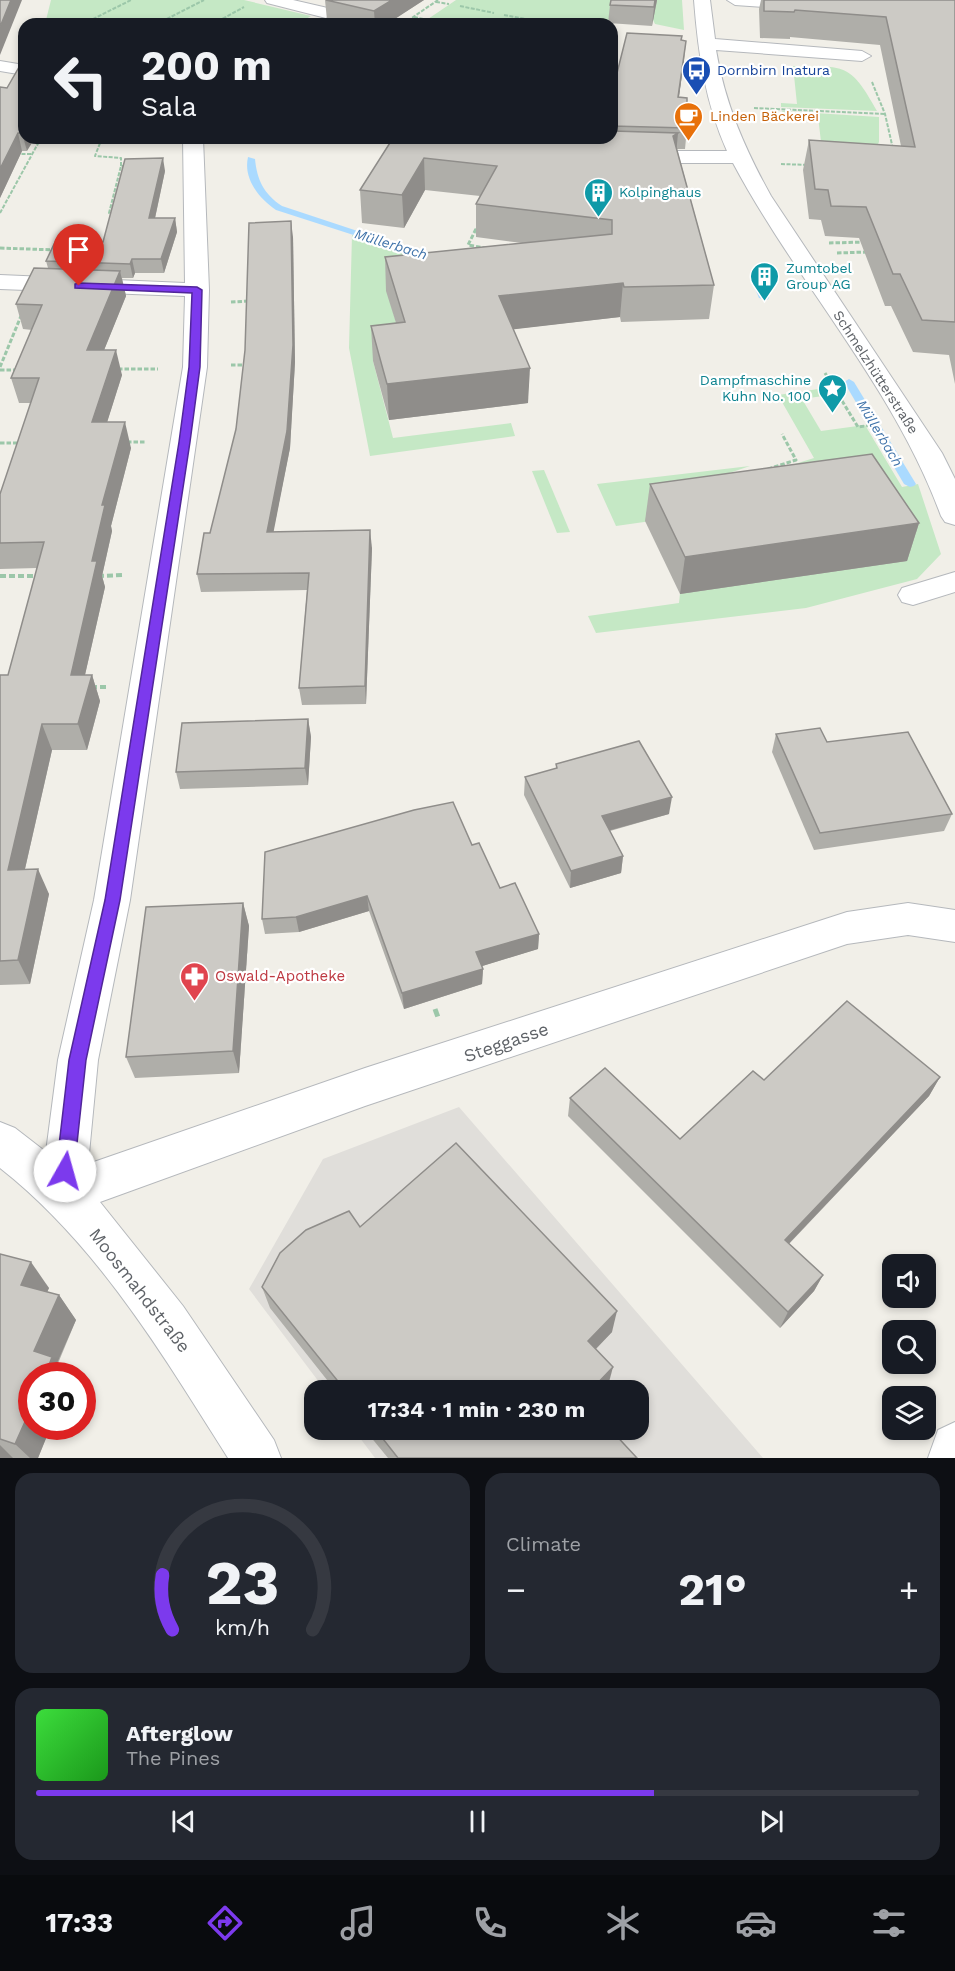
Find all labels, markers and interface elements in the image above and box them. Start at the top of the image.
text: 200 m [141,41,272,90]
icon: left [42,42,120,120]
bus stop icon: Dornbirn Inatura [680,54,712,96]
place label: Dornbirn Inatura [717,62,830,78]
text: Sala [141,91,197,123]
cafe icon: Linden Bäckerei [673,100,705,142]
place label: Linden Bäckerei [710,108,819,124]
building icon: Kolpinghaus [582,176,614,218]
place label: Kolpinghaus [619,184,702,200]
pin [53,224,104,286]
water label: Müllerbach [353,225,429,263]
icon: arrive [62,233,95,266]
building icon: Zumtobel Group AG [749,260,781,302]
place label: Zumtobel Group AG [786,260,853,292]
street label: Schmelzhütterstraße [830,307,922,437]
place label: Dampfmaschine Kuhn No. 100 [700,372,811,404]
place icon: Dampfmaschine Kuhn No. 100 [816,372,848,414]
water label: Müllerbach [854,397,906,469]
pharmacy icon: Oswald-Apotheke [178,960,210,1002]
place label: Oswald-Apotheke [215,967,345,985]
street label: Steggasse [461,1018,551,1066]
position arrow [33,1139,97,1203]
street label: Moosmahdstraße [85,1224,195,1356]
map controls [882,1254,936,1440]
button: sound [882,1254,936,1308]
button: search [882,1320,936,1374]
speed limit sign: 30 [18,1362,96,1440]
button: layers [882,1386,936,1440]
text: 17:34 · 1 min · 230 m [368,1397,585,1422]
text: Climate [506,1532,581,1556]
text: 23 [205,1546,280,1619]
text: 21° [678,1563,747,1616]
text: − [506,1570,526,1609]
text: + [899,1570,919,1609]
text: km/h [215,1615,270,1640]
text: Afterglow [126,1721,233,1746]
text: The Pines [126,1746,220,1770]
icon: previous [167,1805,200,1838]
icon: pause [461,1805,494,1838]
icon: next [755,1805,788,1838]
icon: directions [204,1902,246,1944]
icon: music [337,1902,379,1944]
icon: phone [469,1902,511,1944]
icon: climate [602,1902,644,1944]
icon: car [735,1902,777,1944]
icon: filters [868,1902,910,1944]
text: 17:33 [45,1907,113,1939]

